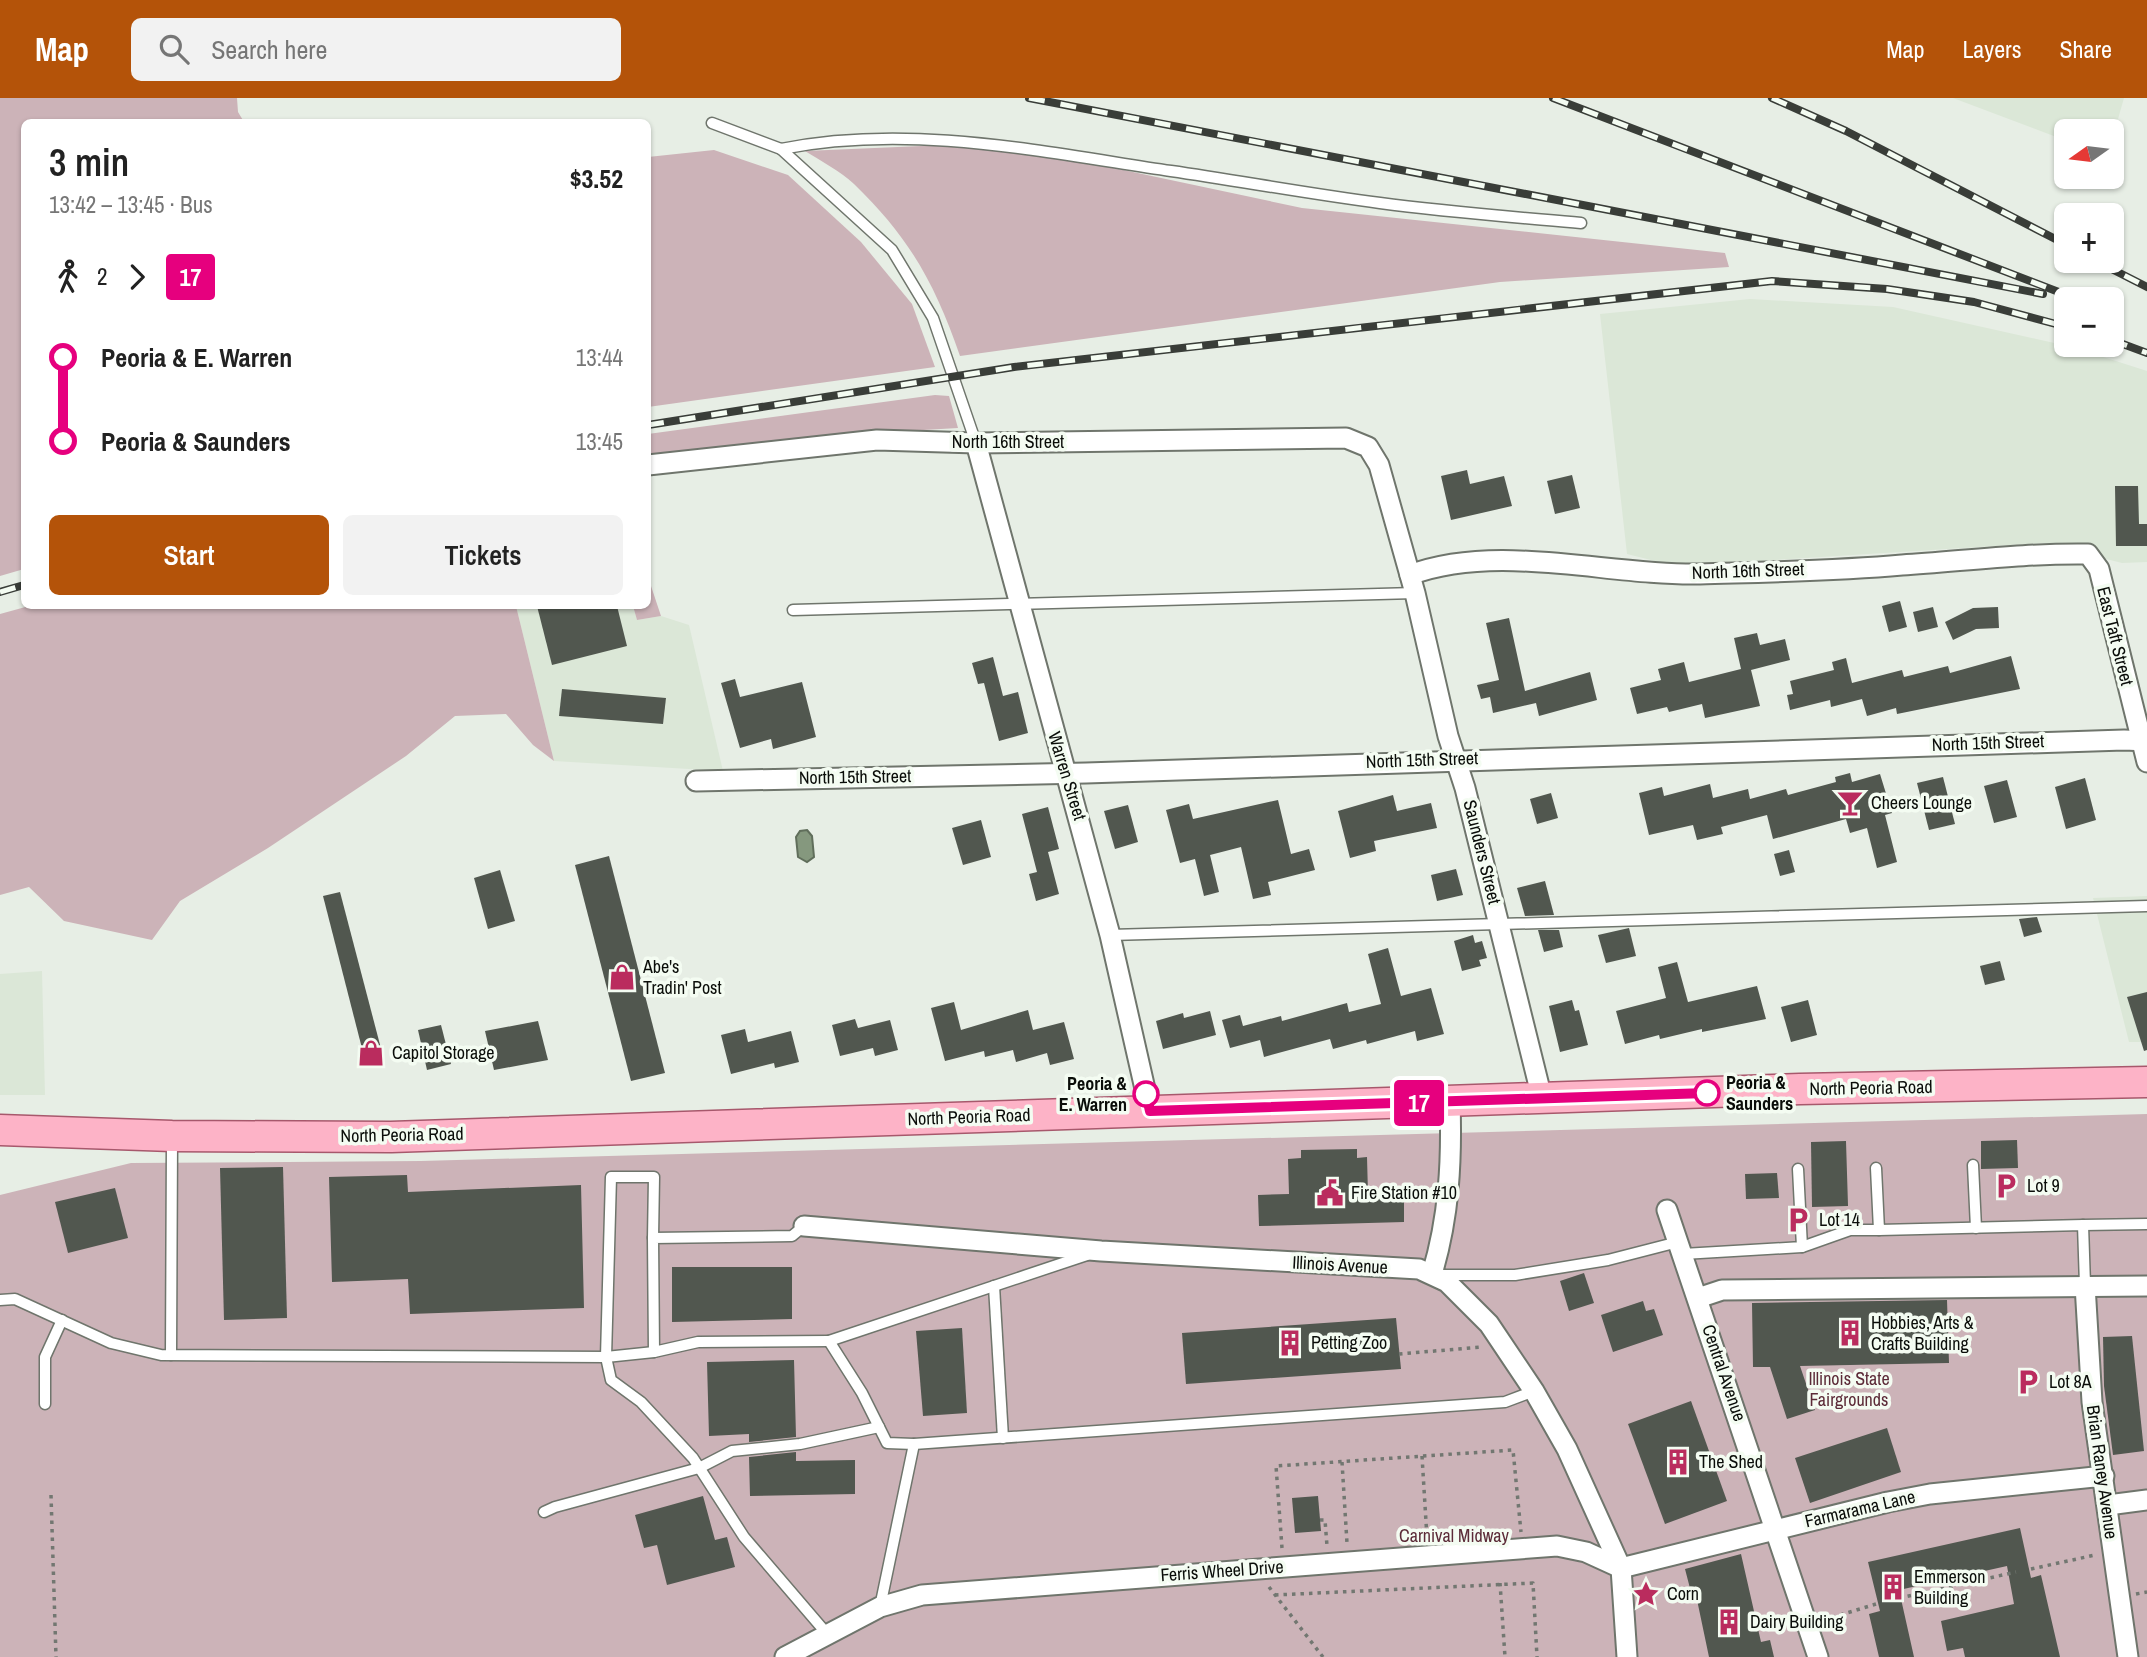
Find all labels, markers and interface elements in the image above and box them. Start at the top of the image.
search box [131,18,621,81]
text: Map [35,27,89,71]
icon: search [155,30,193,68]
text: Search here [211,32,327,67]
text: Map [1886,33,1924,65]
text: Layers [1962,33,2021,65]
text: Share [2059,33,2112,65]
north arrow [2054,119,2124,189]
map controls [2054,119,2124,357]
text: 3 min [49,137,129,188]
text: $3.52 [570,161,623,196]
text: 13:42 – 13:45 · Bus [49,189,213,220]
button: + [2054,203,2124,273]
icon: walk [49,258,87,296]
icon: forward [118,258,156,296]
text: 2 [97,261,108,292]
text: 17 [180,261,201,293]
button: − [2054,287,2124,357]
text: Peoria & E. Warren [101,340,292,375]
text: 13:44 [576,342,623,373]
text: Peoria & Saunders [101,424,291,459]
text: 13:45 [576,426,623,457]
street label: North 16th Street [952,429,1064,454]
button: Start [49,515,329,595]
button: Tickets [343,515,623,595]
street label: North 16th Street [1691,556,1805,585]
street label: East Taft Street [2091,584,2140,688]
street label: North 15th Street [1931,728,2045,757]
street label: Warren Street [1042,729,1093,823]
street label: North 15th Street [1365,745,1479,774]
street label: North 15th Street [799,763,911,790]
bar icon: Cheers Lounge [1835,788,1865,818]
place label: Cheers Lounge [1871,790,1972,815]
street label: Saunders Street [1457,797,1508,907]
place label: Abe's Tradin' Post [642,954,722,1000]
shop icon: Abe's Tradin' Post [607,962,637,992]
shop icon: Capitol Storage [356,1038,386,1068]
place label: Capitol Storage [392,1040,495,1065]
place label: Peoria & Saunders [1726,1070,1793,1116]
place label: Peoria & E. Warren [1059,1071,1127,1117]
street label: North Peoria Road [1809,1074,1933,1101]
line badge: 17 [1388,1080,1450,1126]
marker: Peoria & Saunders [1694,1080,1720,1106]
marker: Peoria & E. Warren [1133,1081,1159,1107]
text: 17 [1408,1087,1430,1119]
street label: North Peoria Road [907,1102,1031,1131]
street label: North Peoria Road [340,1121,464,1148]
parking icon: Lot 9 [1991,1171,2021,1201]
place label: Lot 9 [2027,1173,2060,1198]
public building icon: Fire Station #10 [1315,1178,1345,1208]
place label: Fire Station #10 [1351,1180,1457,1205]
parking icon: Lot 14 [1783,1205,1813,1235]
place label: Lot 14 [1819,1207,1860,1232]
street label: Illinois Avenue [1292,1250,1388,1279]
place label: Hobbies, Arts & Crafts Building [1871,1310,1974,1356]
building icon: Hobbies, Arts & Crafts Building [1835,1318,1865,1348]
street label: Central Avenue [1696,1321,1753,1425]
building icon: Petting Zoo [1275,1328,1305,1358]
place label: Petting Zoo [1311,1330,1387,1355]
park label: Illinois State Fairgrounds [1808,1366,1890,1412]
parking icon: Lot 8A [2013,1367,2043,1397]
place label: Lot 8A [2049,1369,2092,1394]
street label: Brian Raney Avenue [2081,1403,2124,1541]
building icon: The Shed [1663,1447,1693,1477]
place label: The Shed [1699,1449,1763,1474]
street label: Farmarama Lane [1802,1484,1918,1533]
park label: Carnival Midway [1399,1523,1510,1548]
street label: Ferris Wheel Drive [1160,1554,1284,1587]
place label: Emmerson Building [1914,1564,1985,1610]
building icon: Emmerson Building [1878,1572,1908,1602]
place icon: Corn [1631,1579,1661,1609]
place label: Corn [1667,1581,1699,1606]
building icon: Dairy Building [1714,1607,1744,1637]
place label: Dairy Building [1750,1609,1844,1634]

